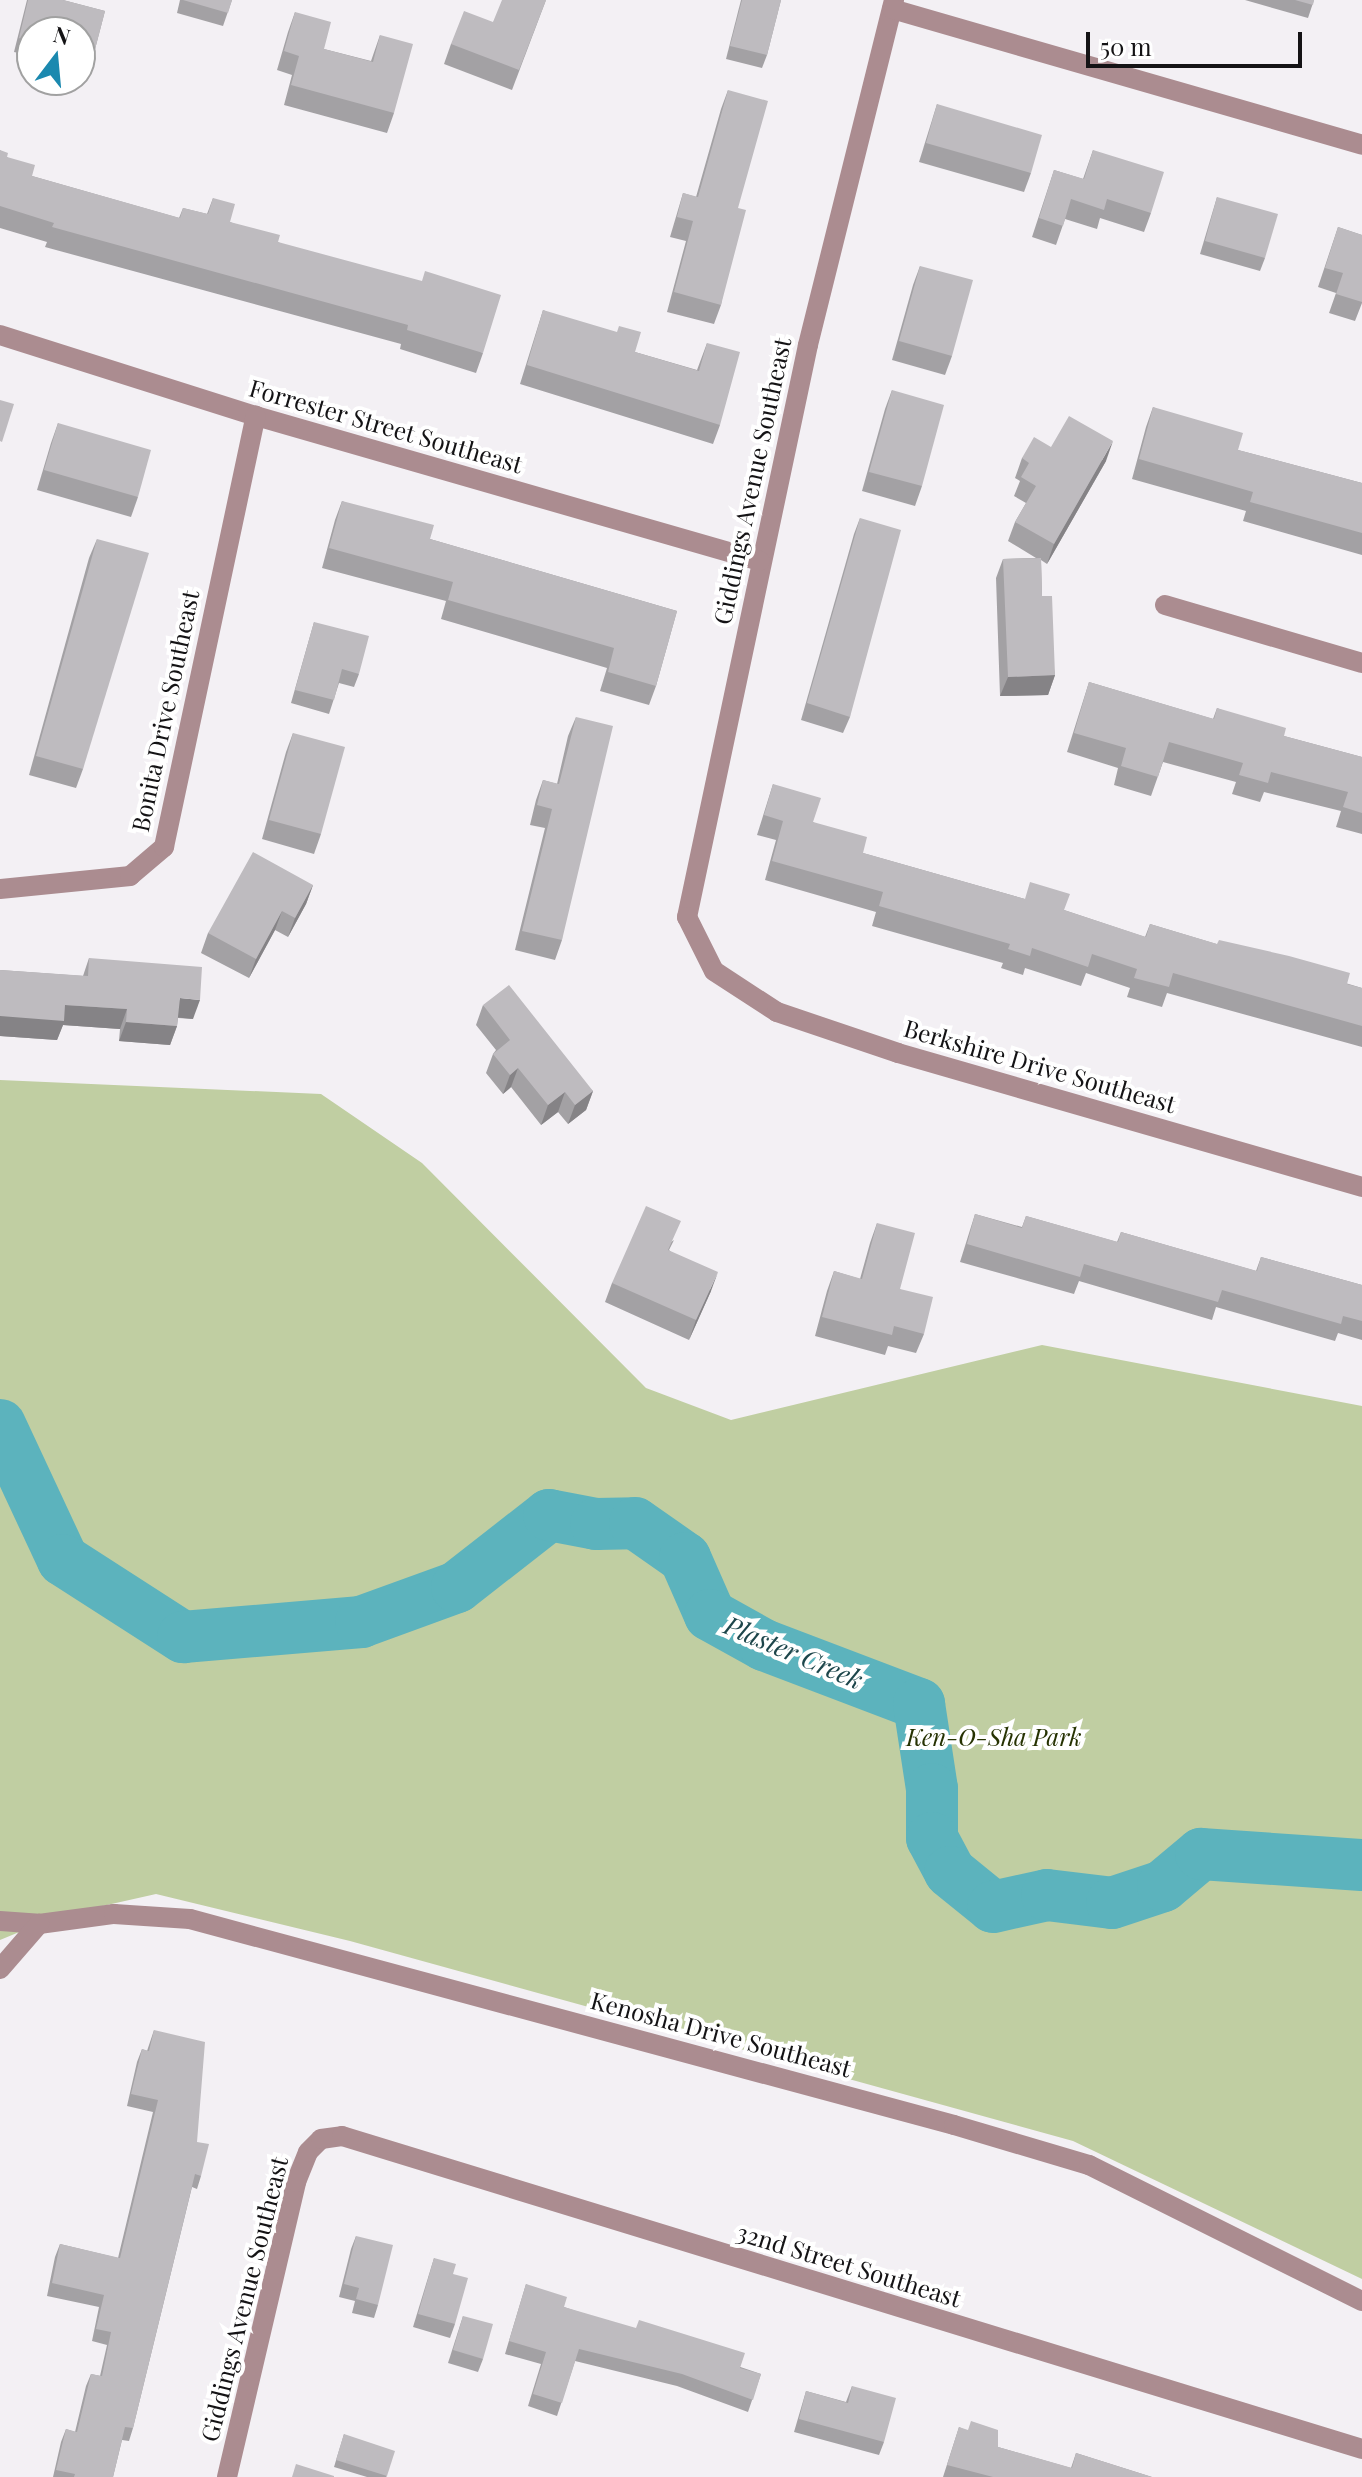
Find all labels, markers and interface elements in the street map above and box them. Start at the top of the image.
north arrow [16,16,96,96]
scale bar [1090,16,1306,66]
text: N [50,18,74,51]
text: 50 m [1100,30,1152,62]
street label: Giddings Avenue Southeast [707,335,797,627]
street label: Forrester Street Southeast [246,373,526,479]
street label: Bonita Drive Southeast [125,587,205,835]
street label: Berkshire Drive Southeast [901,1013,1179,1119]
water label: Plaster Creek [720,1609,868,1695]
park label: Ken-O-Sha Park [906,1723,1082,1751]
street label: Kenosha Drive Southeast [587,1985,855,2083]
street label: Giddings Avenue Southeast [195,2153,293,2445]
street label: 32nd Street Southeast [733,2217,965,2313]

